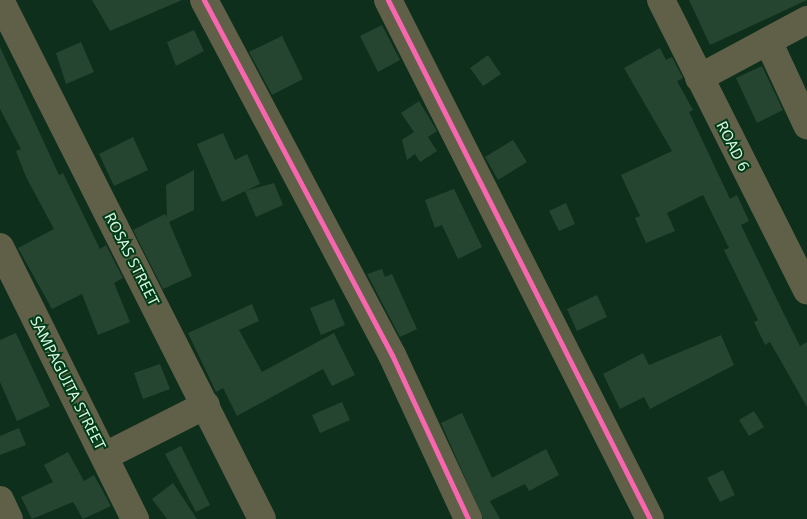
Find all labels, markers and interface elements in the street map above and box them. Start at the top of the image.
street label: ROAD 6 [713,118,753,174]
street label: ROSAS STREET [101,210,163,308]
street label: SAMPAGUITA STREET [26,313,110,453]

